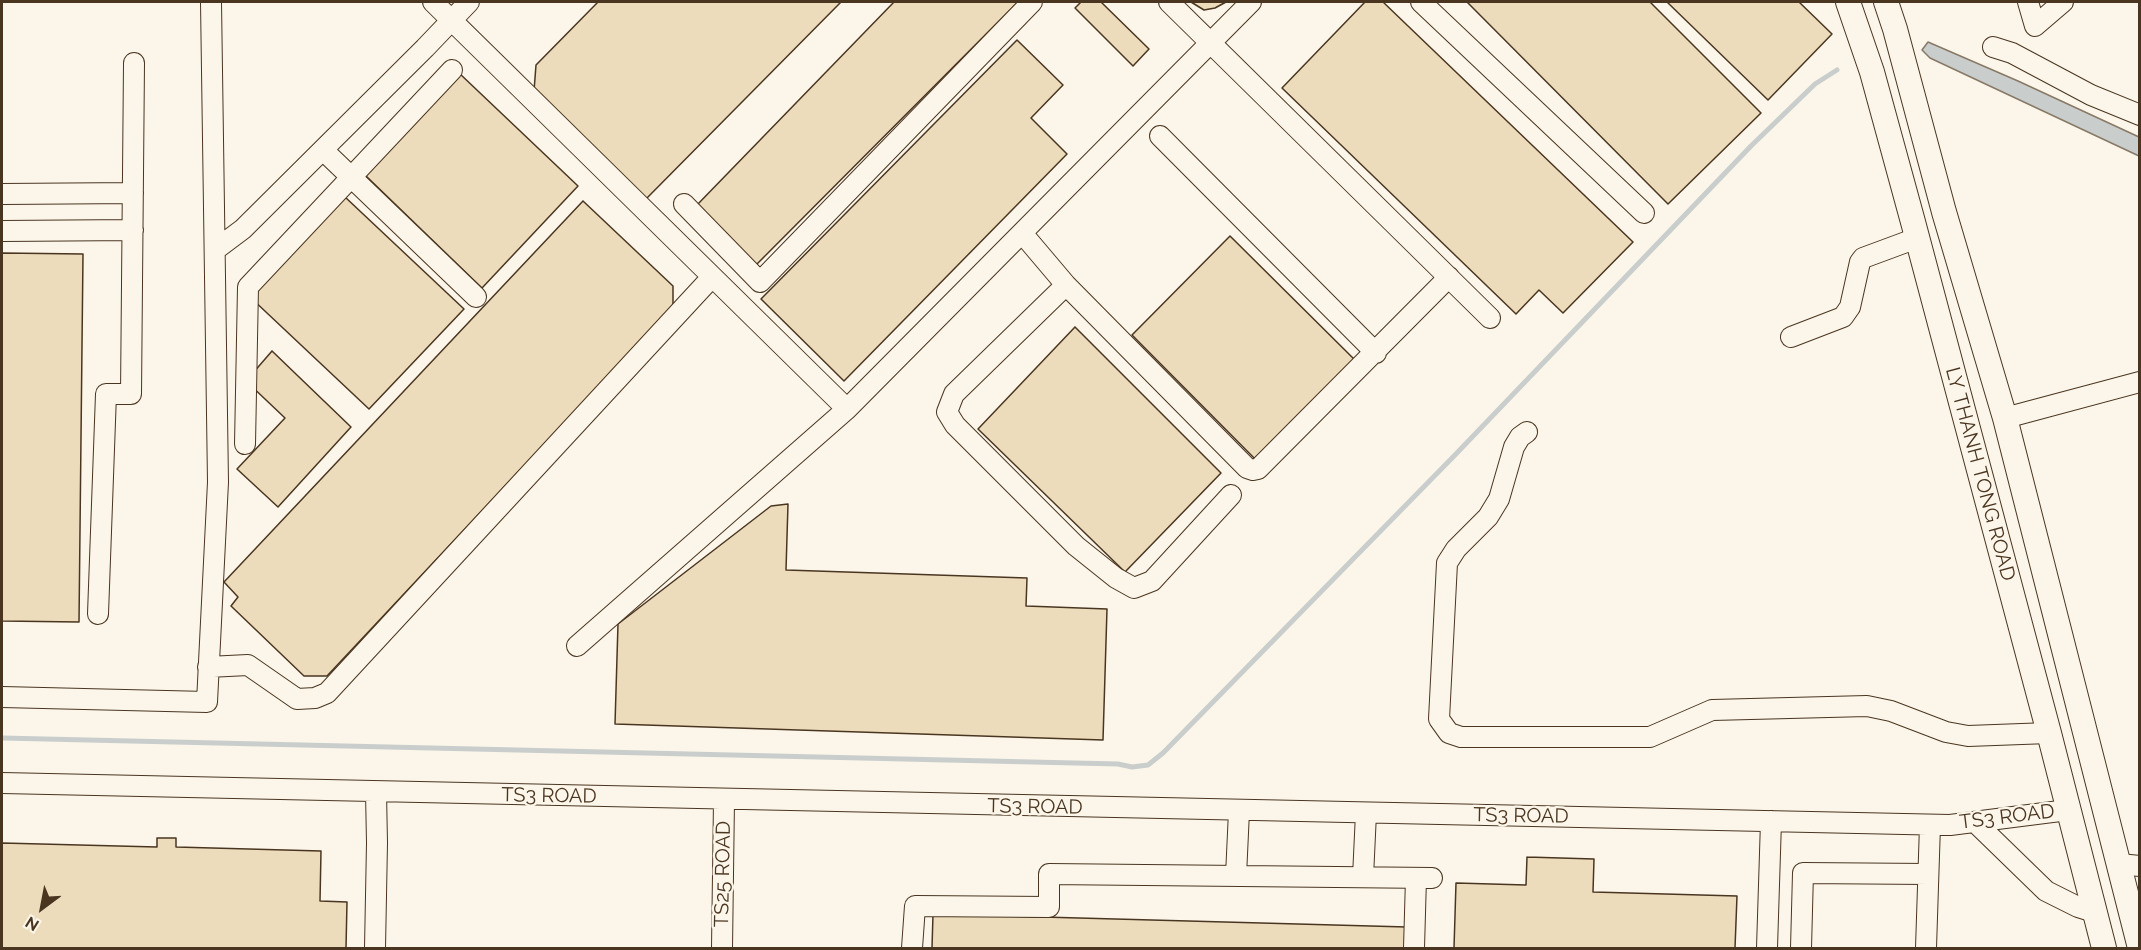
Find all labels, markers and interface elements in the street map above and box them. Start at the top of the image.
street label: LY THANH TONG ROAD [1940,365,2020,583]
street label: TS3 ROAD [501,783,597,809]
street label: TS3 ROAD [987,794,1083,820]
street label: TS3 ROAD [1958,799,2056,835]
street label: TS3 ROAD [1473,803,1569,829]
street label: TS25 ROAD [710,821,736,927]
north arrow [12,878,72,938]
text: N [22,912,42,935]

